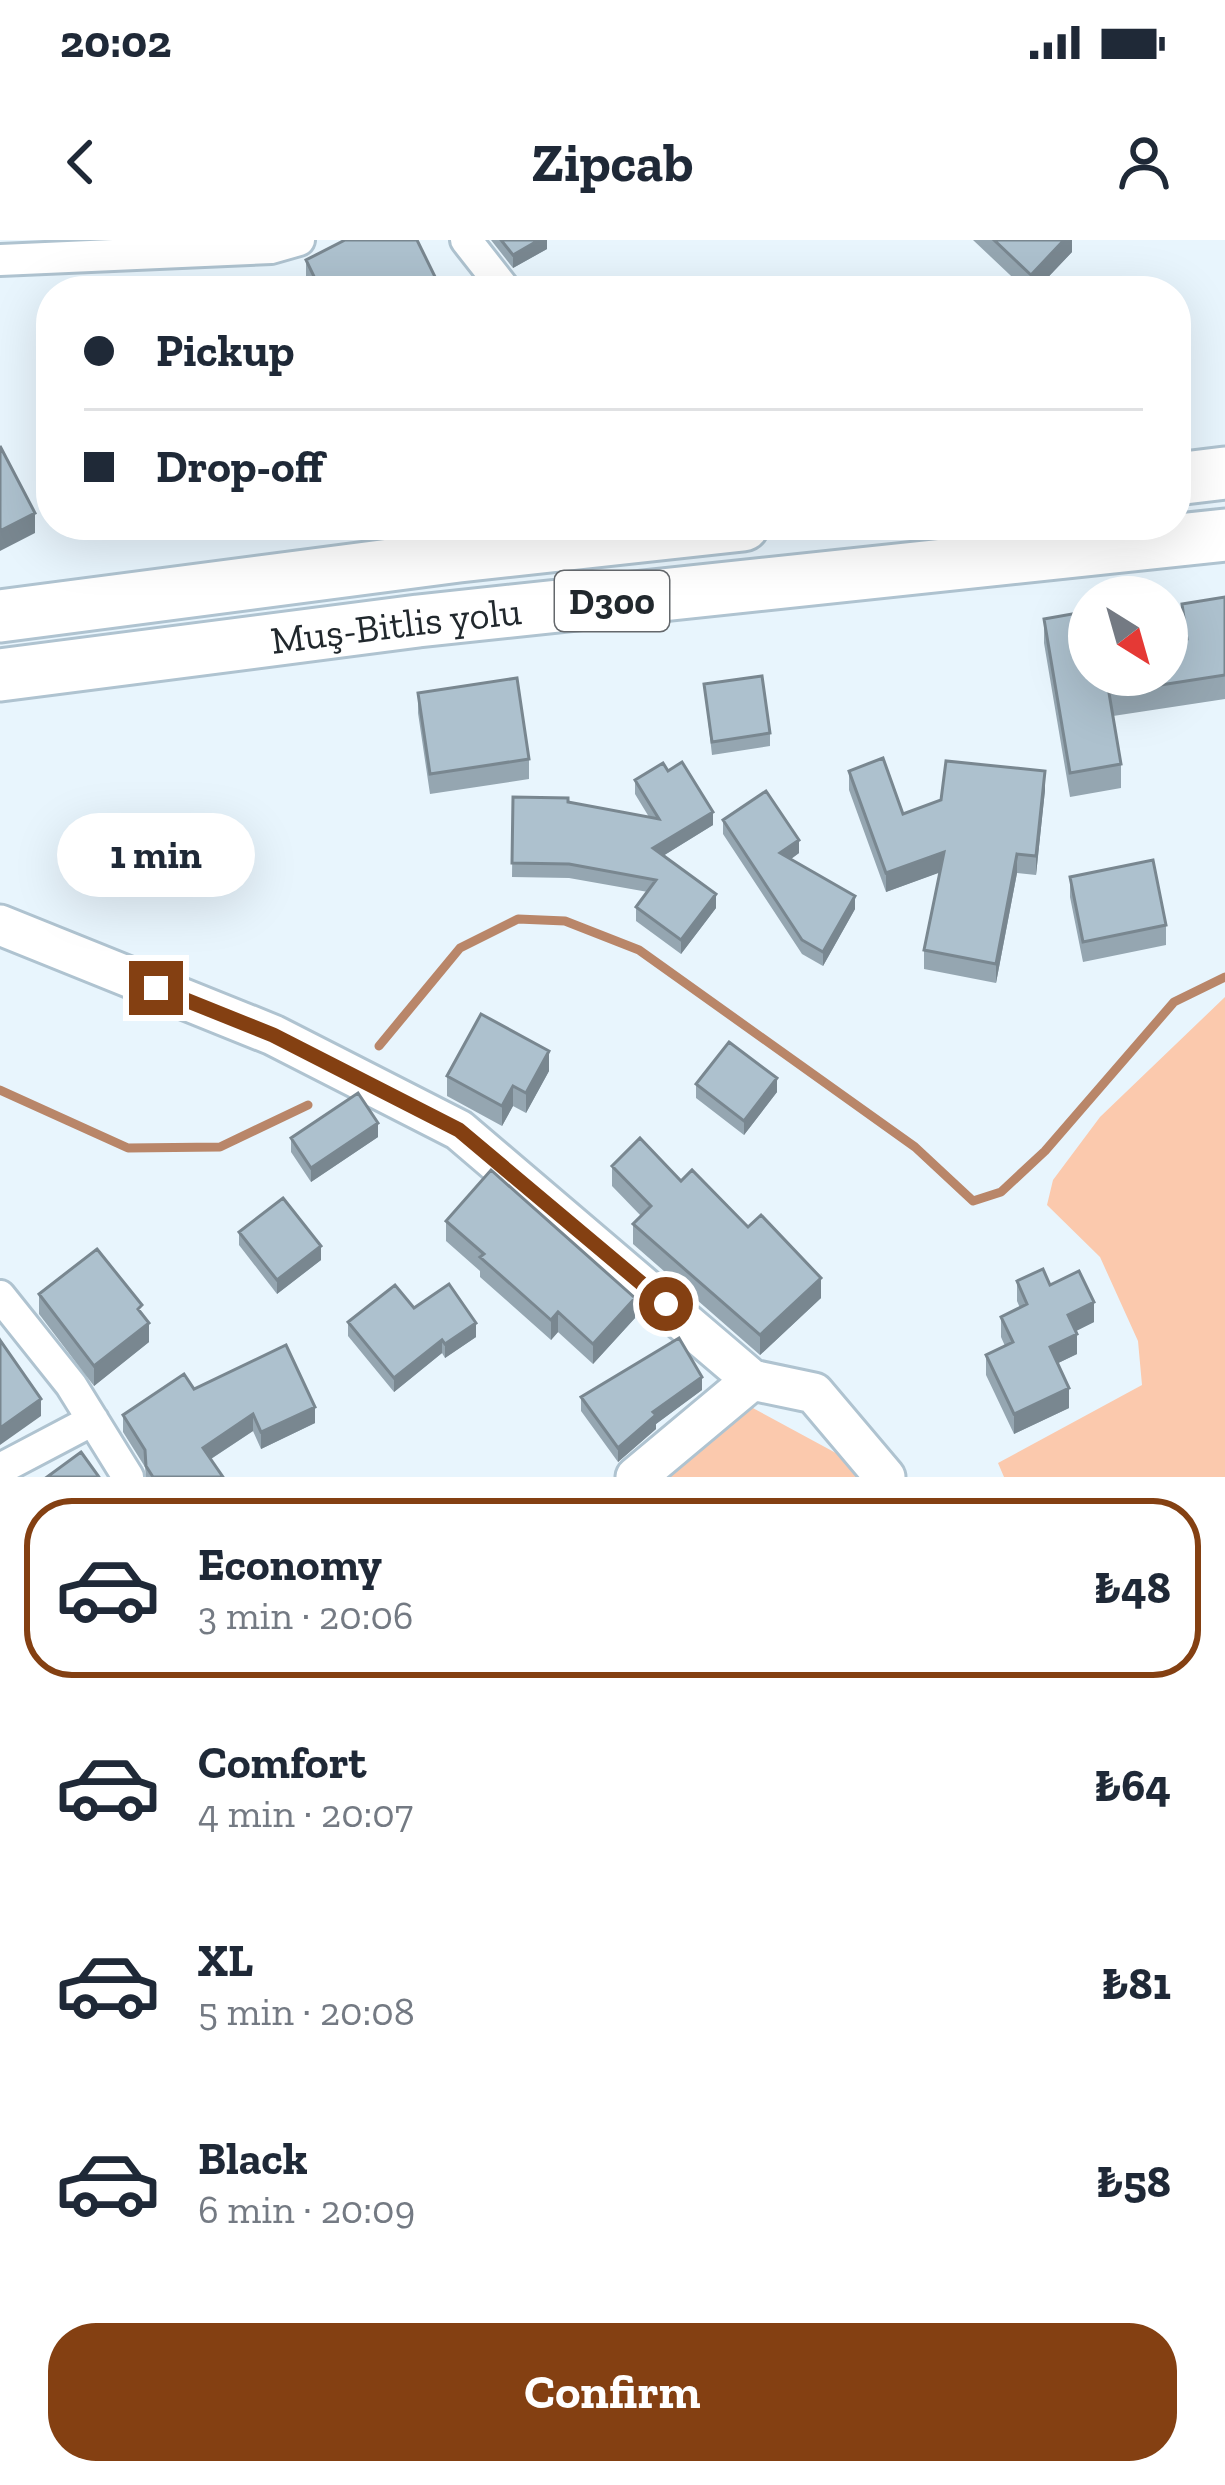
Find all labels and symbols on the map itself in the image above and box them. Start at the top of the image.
road number: D300 [555,571,669,631]
north arrow [1068,576,1188,696]
street label: Muş-Bitlis yolu [268,587,524,663]
callout: 1 min [57,814,255,898]
route end [129,961,183,1015]
route start [639,1277,693,1331]

